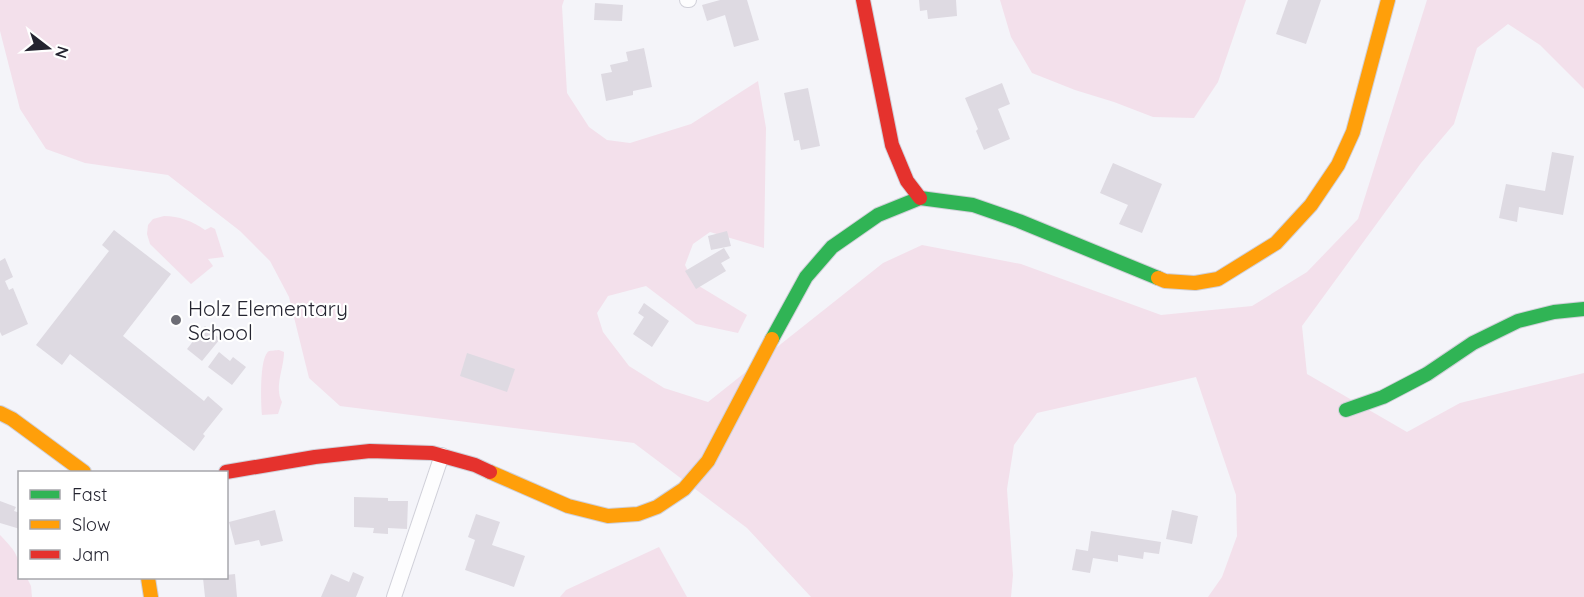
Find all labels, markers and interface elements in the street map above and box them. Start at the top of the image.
north arrow [18,18,78,78]
text: N [51,44,74,61]
place label: Holz Elementary School [188,295,348,345]
marker: Holz Elementary School [169,313,183,327]
legend [18,471,228,579]
text: Fast [72,483,107,506]
text: Slow [72,513,110,536]
text: Jam [72,543,110,566]

